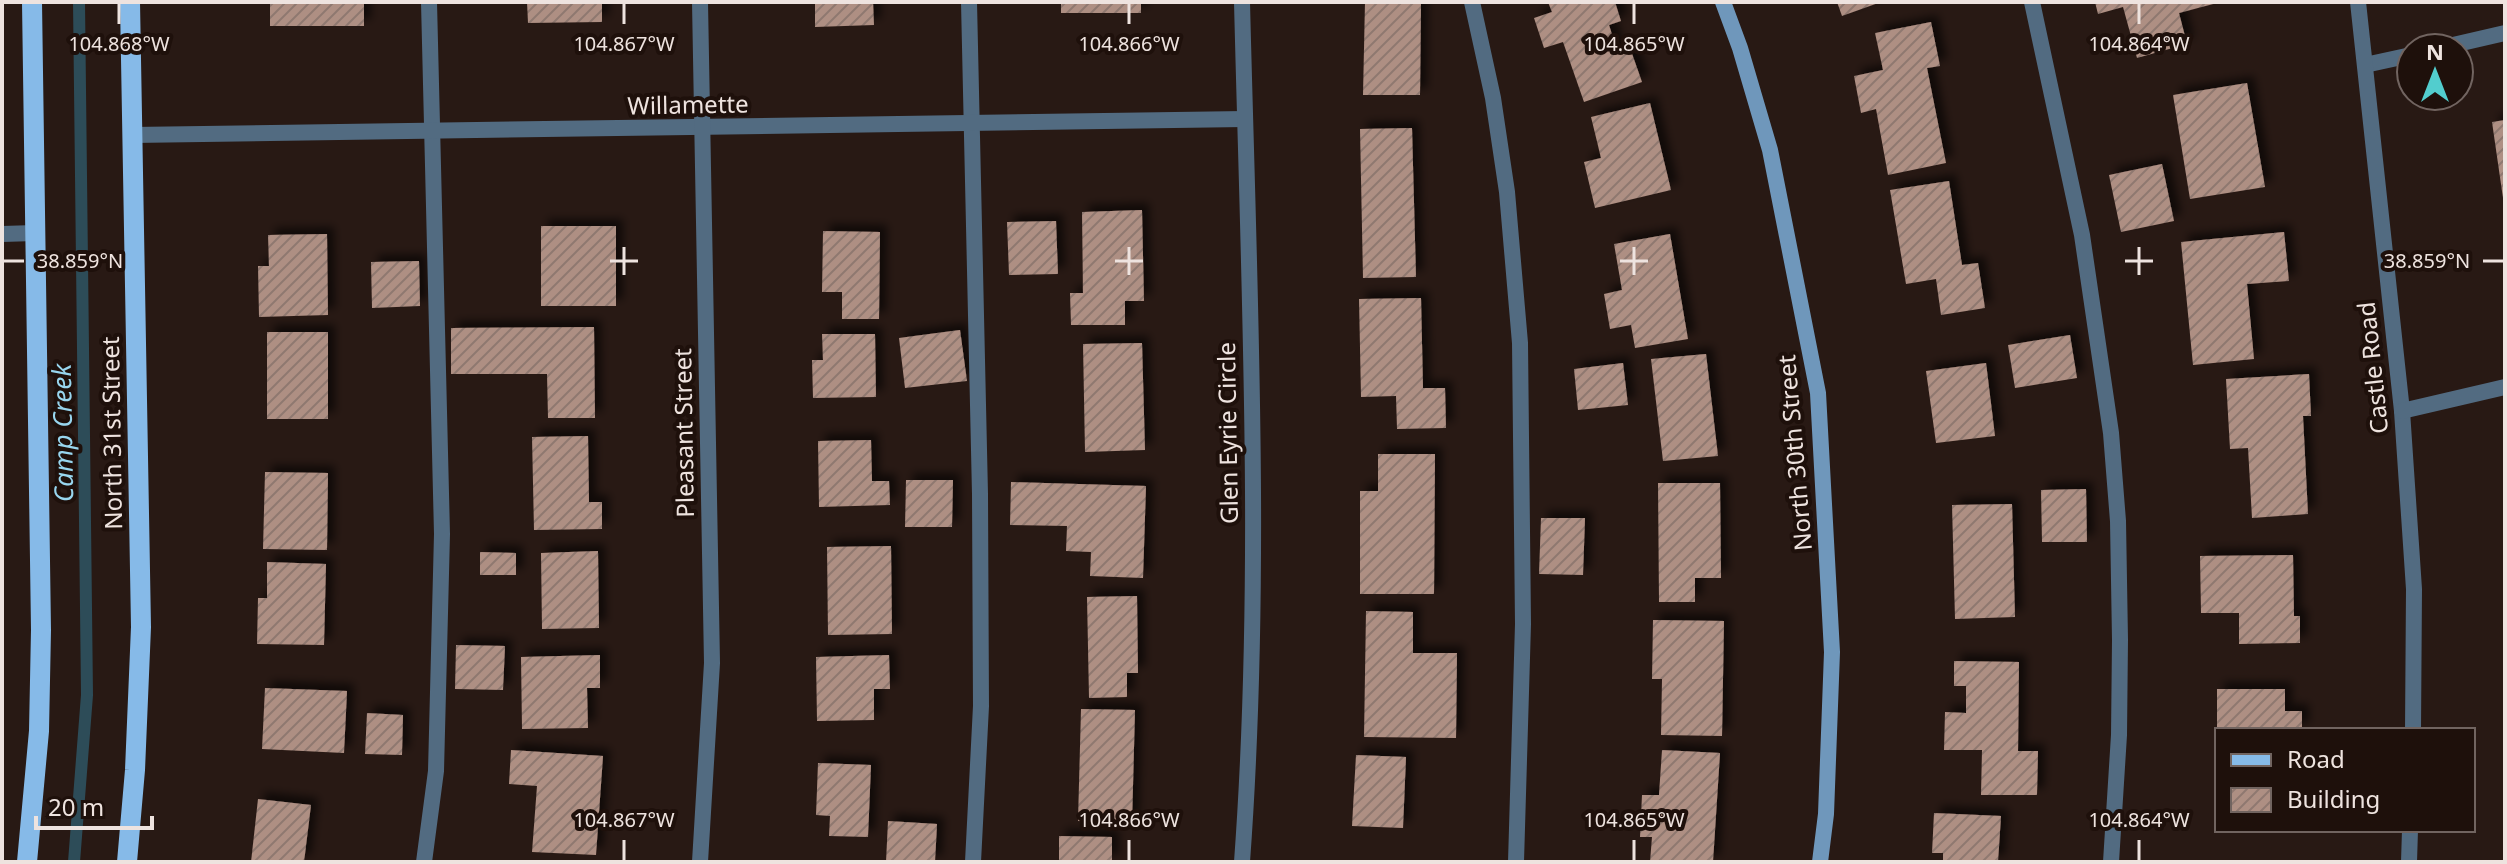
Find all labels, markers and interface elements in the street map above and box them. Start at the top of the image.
text: 104.868°W [68,30,170,57]
text: 104.867°W [573,30,675,57]
text: 104.866°W [1078,30,1180,57]
text: 104.865°W [1583,30,1685,57]
text: 104.864°W [2088,30,2190,57]
north arrow [2395,32,2475,112]
text: N [2426,36,2444,66]
street label: Willamette [627,86,749,122]
text: 38.859°N [37,247,123,274]
text: 38.859°N [2384,247,2470,274]
street label: Castle Road [2349,300,2395,436]
street label: North 31st Street [93,336,129,530]
street label: Glen Eyrie Circle [1209,342,1245,524]
street label: Pleasant Street [665,348,701,518]
street label: North 30th Street [1769,353,1819,552]
water label: Camp Creek [43,362,81,503]
legend [2215,728,2475,832]
text: Road [2287,742,2345,775]
scale bar [36,780,152,830]
text: Building [2287,782,2380,815]
text: 20 m [48,790,104,823]
text: 104.867°W [573,806,675,833]
text: 104.866°W [1078,806,1180,833]
text: 104.865°W [1583,806,1685,833]
text: 104.864°W [2088,806,2190,833]

